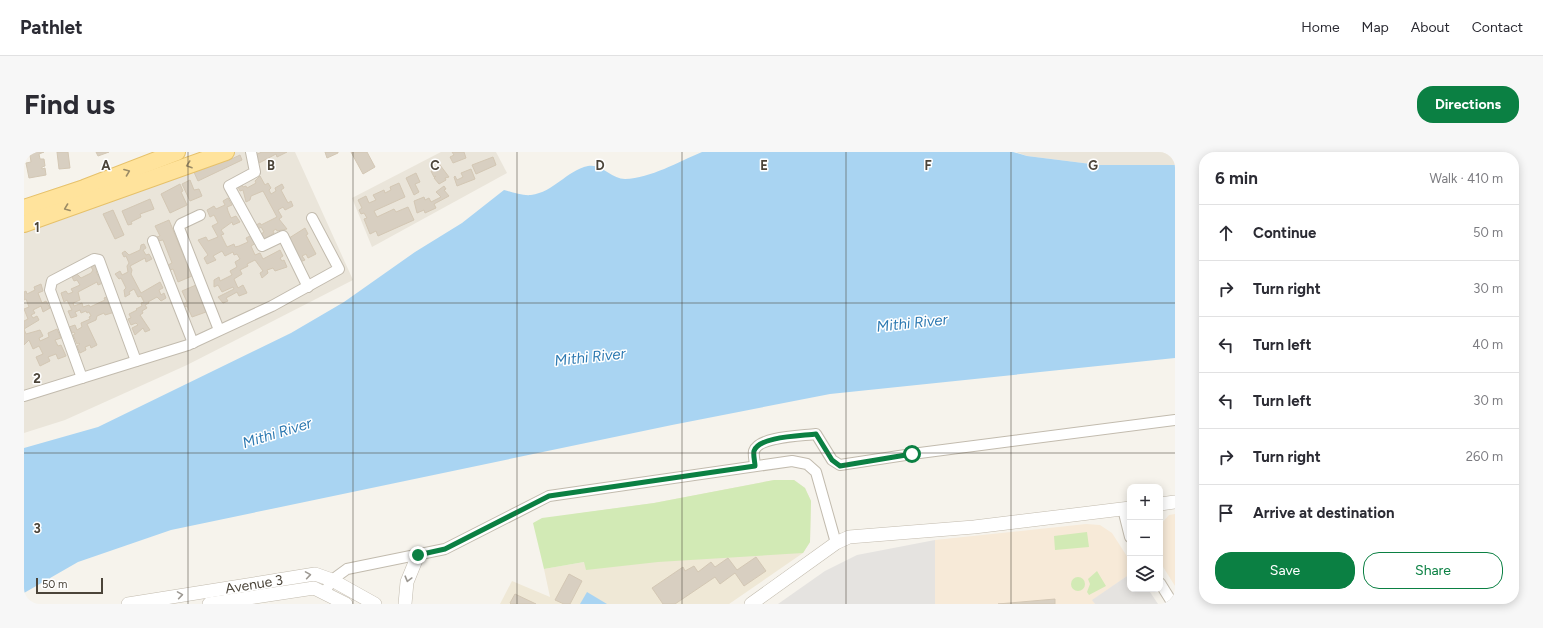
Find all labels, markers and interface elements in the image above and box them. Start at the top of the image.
text: Pathlet [20,16,83,39]
text: Home [1301,19,1340,36]
text: Map [1362,19,1389,36]
text: About [1411,19,1450,36]
text: Contact [1472,19,1523,36]
button: Directions [1417,86,1519,123]
text: Find us [24,87,115,121]
text: A [101,158,111,173]
text: B [267,158,275,173]
text: C [430,158,440,173]
text: D [595,158,605,173]
text: E [760,158,768,173]
text: F [924,158,932,173]
text: G [1088,158,1098,173]
one-way arrow [186,160,193,169]
one-way arrow [123,168,130,176]
text: 6 min [1215,168,1258,188]
text: Walk · 410 m [1429,171,1503,186]
one-way arrow [63,204,70,212]
text: 1 [34,220,40,235]
icon: ahead [1215,222,1237,244]
text: Continue [1253,224,1316,242]
text: 50 m [1473,225,1503,240]
icon: right [1215,278,1237,300]
text: Turn right [1253,280,1321,298]
text: 30 m [1473,281,1503,296]
water label: Mithi River [876,310,949,336]
icon: left [1215,334,1237,356]
text: Turn left [1253,336,1311,354]
text: 40 m [1472,337,1503,352]
water label: Mithi River [554,344,627,370]
text: 2 [33,371,41,386]
icon: left [1215,390,1237,412]
text: Turn left [1253,392,1311,410]
text: 30 m [1473,393,1503,408]
water label: Mithi River [240,414,315,452]
route start [903,445,921,463]
icon: right [1215,446,1237,468]
text: Turn right [1253,448,1321,466]
text: 260 m [1466,449,1503,464]
map controls [1127,484,1163,592]
button: + [1127,484,1163,520]
icon: arrive [1215,502,1237,524]
text: Arrive at destination [1253,504,1394,522]
button: − [1127,520,1163,556]
text: 3 [33,521,41,536]
route end [409,546,427,564]
button: Save [1215,552,1355,589]
button: Share [1363,552,1503,589]
button: layers [1127,556,1163,592]
one-way arrow [305,571,311,580]
street label: Avenue 3 [224,572,284,597]
one-way arrow [404,575,413,582]
scale bar [36,576,103,595]
text: 50 m [42,578,67,591]
one-way arrow [177,591,183,600]

